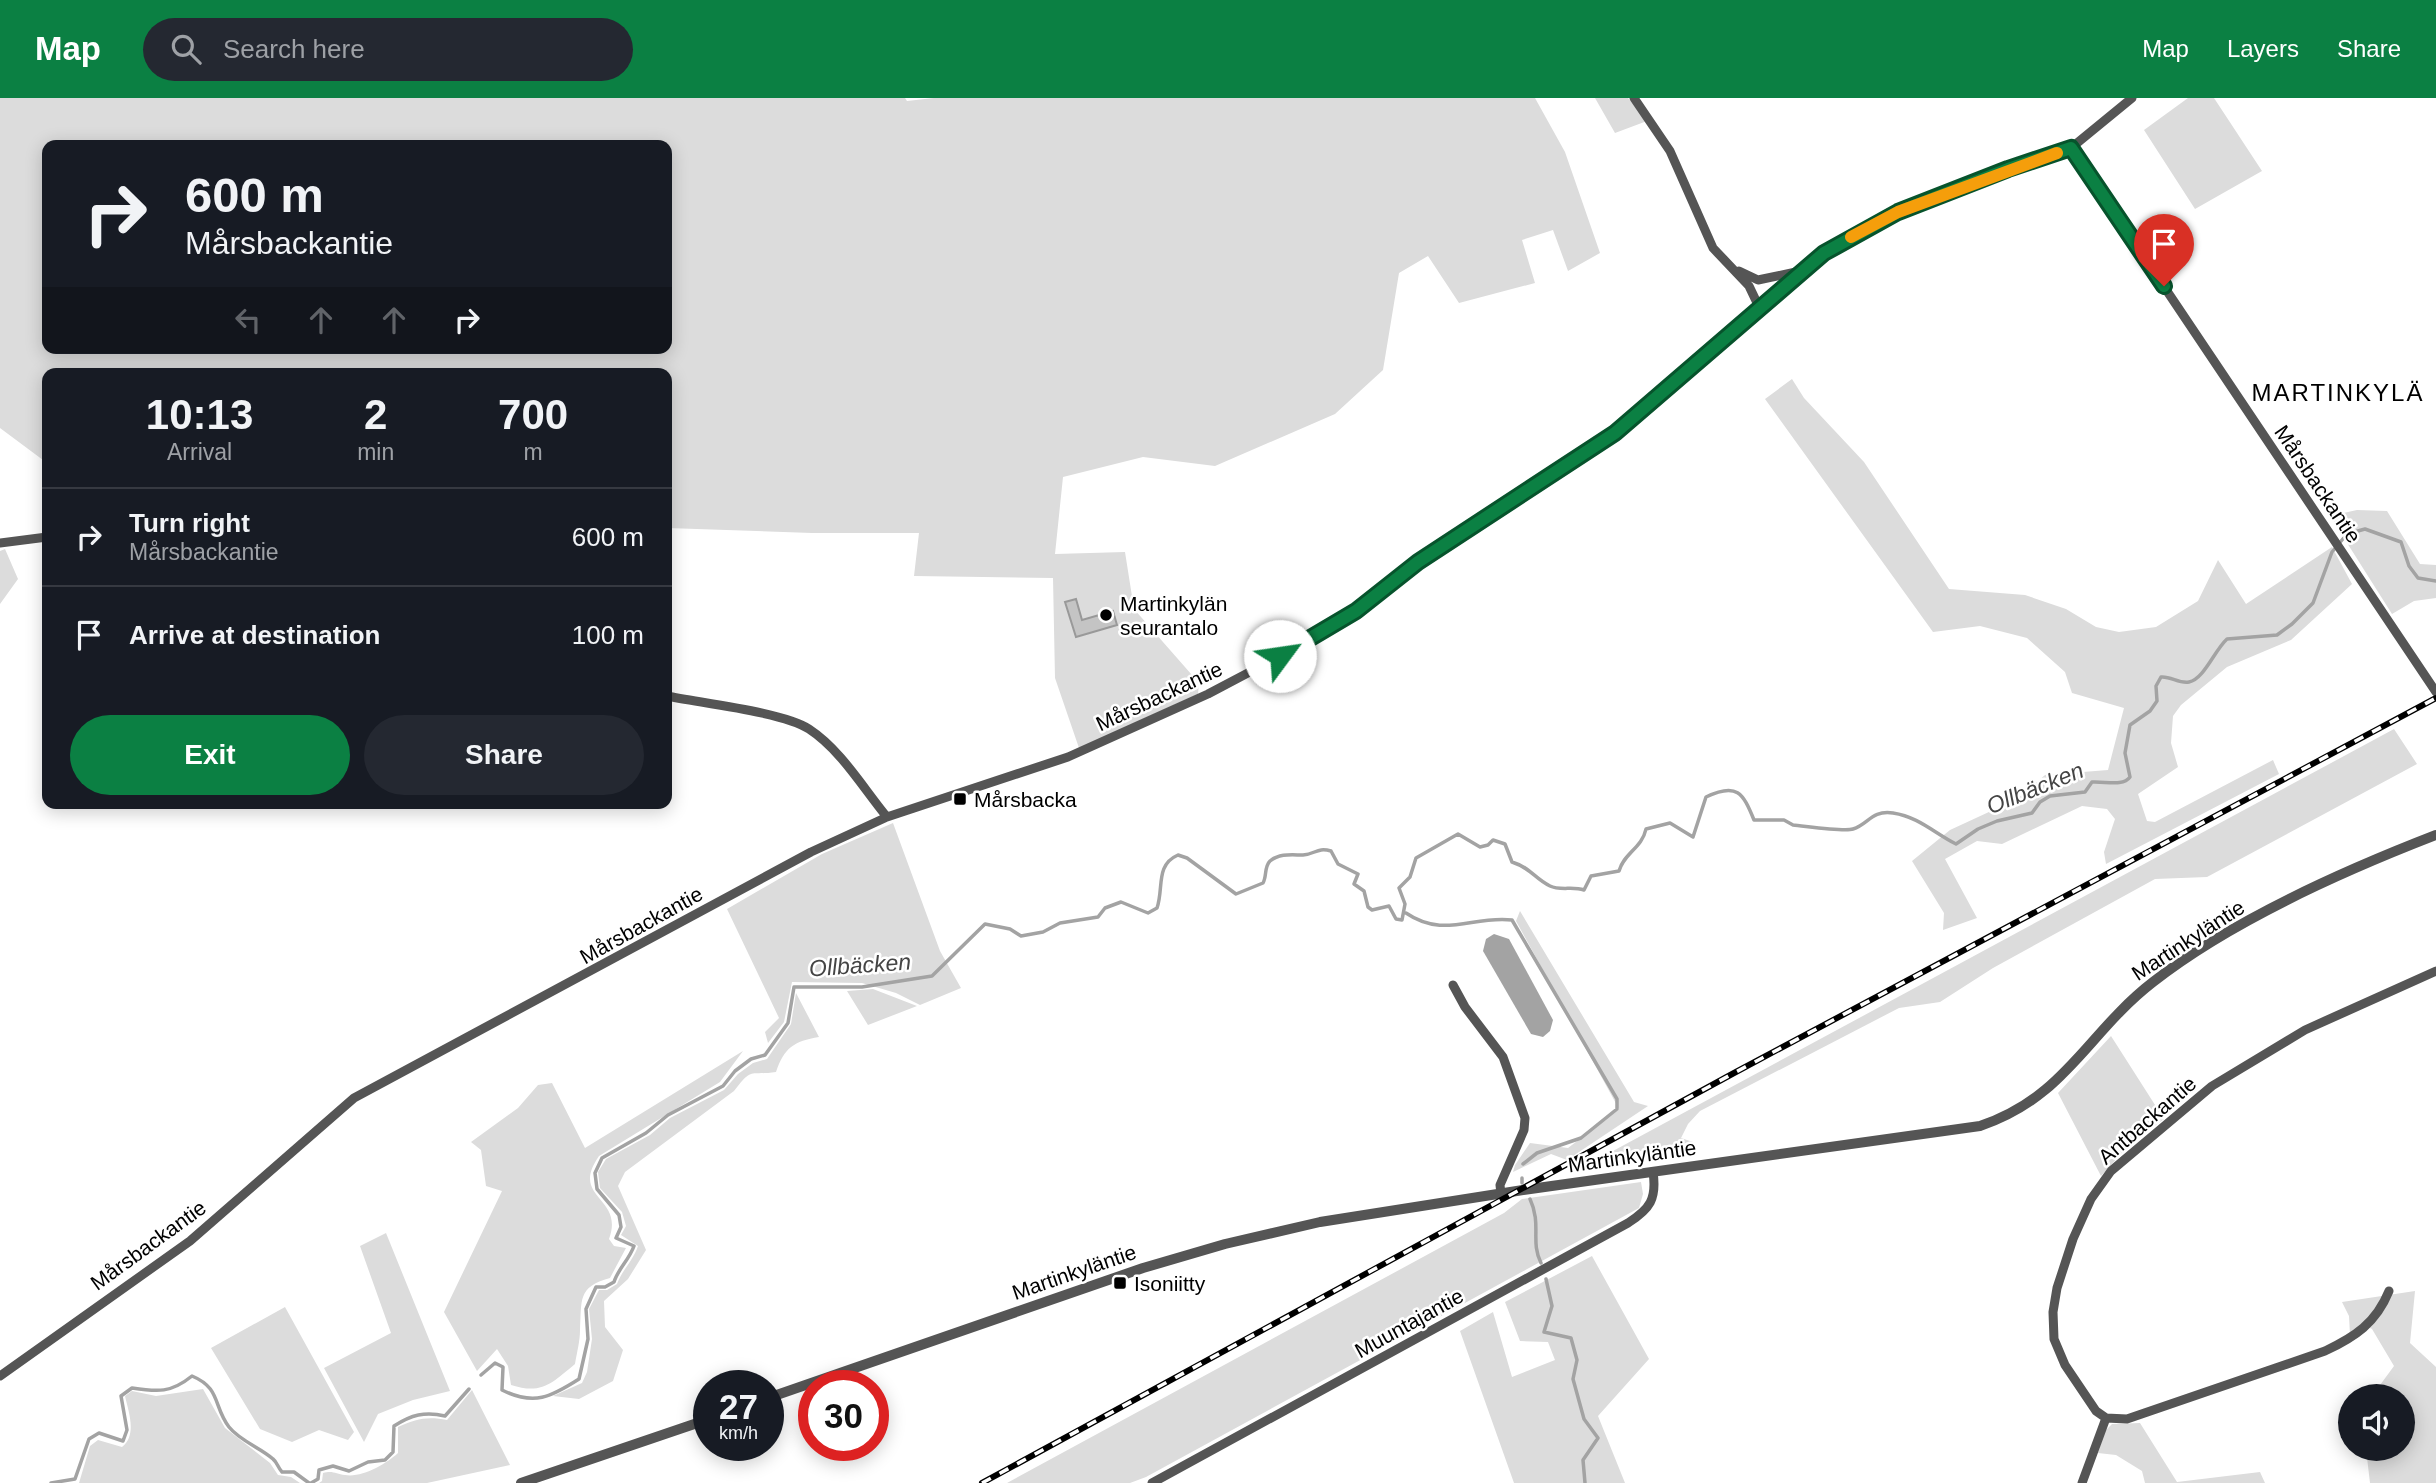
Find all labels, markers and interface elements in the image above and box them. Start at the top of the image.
search box [143,18,633,81]
text: Map [35,30,101,67]
icon: search [167,30,205,68]
text: Search here [223,34,365,64]
text: Map [2142,35,2189,62]
text: Layers [2227,35,2299,62]
text: Share [2337,35,2401,62]
icon: right [70,168,161,259]
text: 600 m [185,168,324,222]
pin [2134,214,2194,286]
text: Mårsbackantie [185,225,393,261]
icon: arrive [2145,225,2183,263]
icon: left [229,301,267,339]
icon: ahead [302,301,340,339]
icon: ahead [375,301,413,339]
icon: right [448,301,486,339]
district label: MARTINKYLÄ [2252,379,2424,406]
text: 10:13 [146,391,253,438]
text: 2 [364,391,387,438]
text: 700 [498,391,568,438]
street label: Mårsbackantie [2270,421,2366,547]
text: Arrival [167,439,232,465]
text: min [357,439,394,465]
text: m [524,439,543,465]
text: Turn right [129,508,250,538]
icon: right [70,518,108,556]
text: 600 m [572,522,644,552]
text: Mårsbackantie [129,539,279,565]
place label: Martinkylän seurantalo [1120,592,1227,639]
marker: Martinkylän seurantalo [1098,607,1114,623]
icon: arrive [70,616,108,654]
position arrow [1243,619,1317,693]
text: Arrive at destination [129,620,380,650]
text: 100 m [572,620,644,650]
street label: Mårsbackantie [1092,657,1226,735]
button: Exit [70,715,350,795]
button: Share [364,715,644,795]
water label: Ollbäcken [1983,757,2087,819]
place label: Mårsbacka [974,788,1077,811]
marker: Mårsbacka [952,791,968,807]
street label: Mårsbackantie [576,882,706,968]
street label: Martinkyläntie [2127,895,2249,985]
water label: Ollbäcken [808,948,912,982]
street label: Antbackantie [2094,1071,2200,1169]
street label: Martinkyläntie [1566,1136,1698,1176]
street label: Mårsbackantie [86,1196,210,1294]
street label: Martinkyläntie [1009,1240,1139,1304]
place label: Isoniitty [1134,1272,1206,1295]
marker: Isoniitty [1112,1275,1128,1291]
street label: Muuntajantie [1351,1284,1467,1362]
speed limit sign: 30 [798,1370,889,1461]
map controls [2338,1384,2415,1461]
button: sound [2338,1384,2415,1461]
text: 27 [719,1387,758,1426]
text: km/h [719,1423,758,1443]

